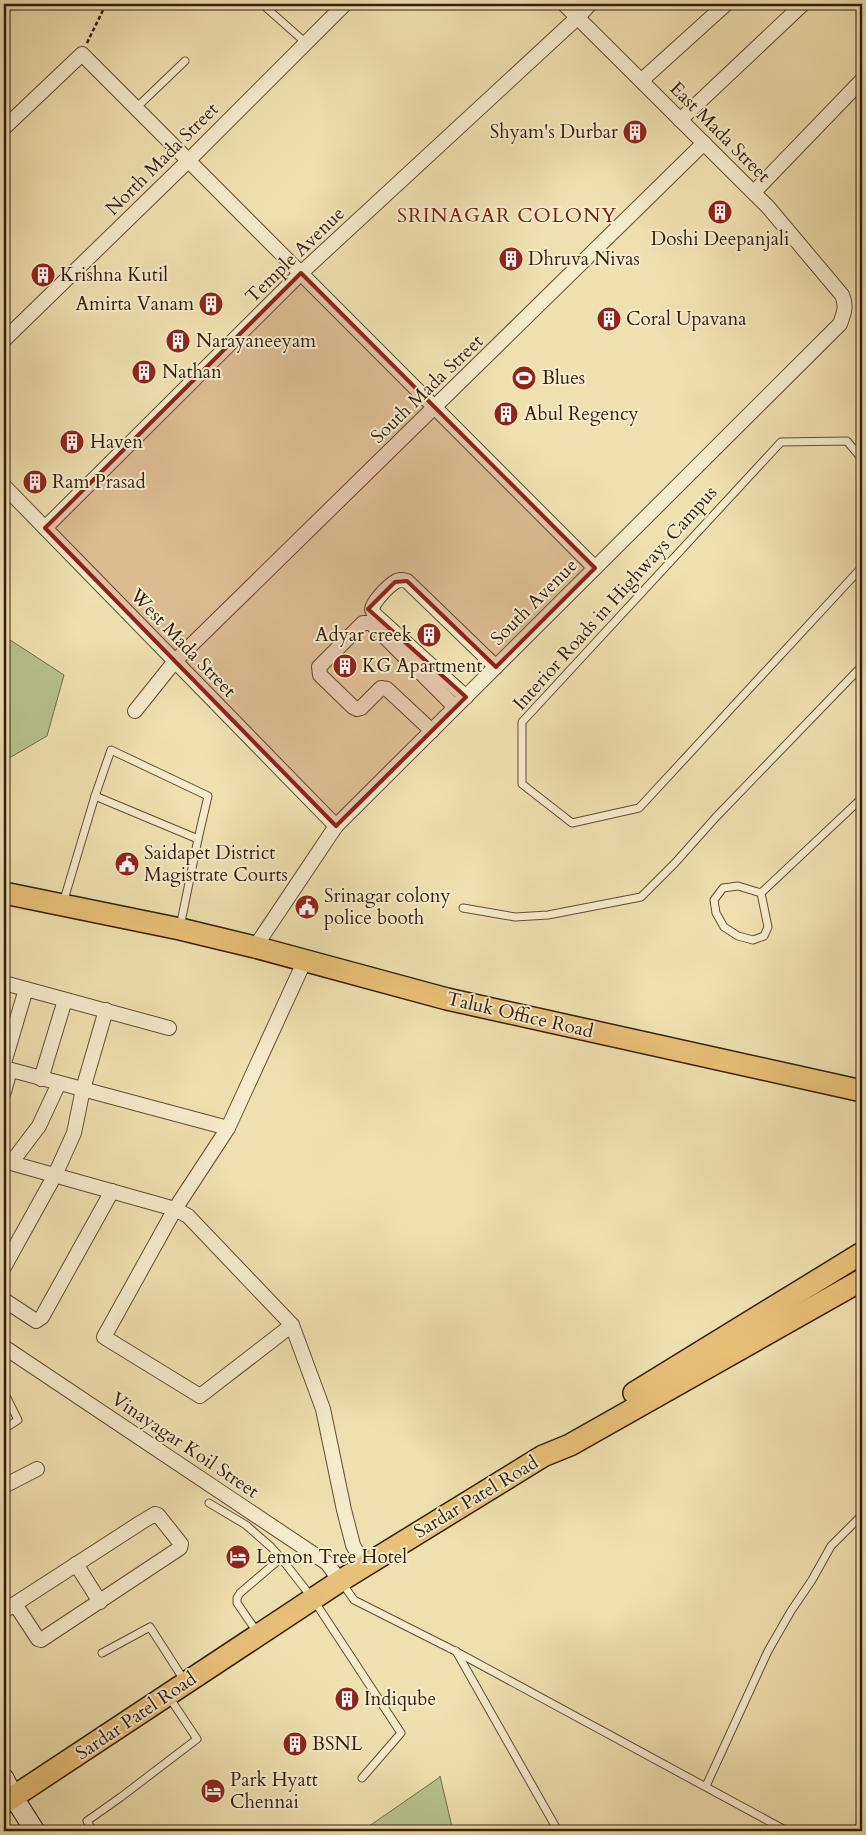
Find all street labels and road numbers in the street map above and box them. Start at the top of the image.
street label: East Mada Street [664,76,776,188]
street label: North Mada Street [100,97,224,221]
street label: Temple Avenue [240,201,350,309]
street label: South Mada Street [365,329,489,449]
street label: Interior Roads in Highways Campus [507,480,723,716]
street label: South Avenue [485,553,583,651]
street label: West Mada Street [124,582,242,703]
street label: Taluk Office Road [444,986,596,1044]
street label: Vinayagar Koil Street [106,1386,264,1504]
street label: Sardar Patel Road [409,1450,543,1544]
street label: Sardar Patel Road [70,1666,202,1766]

